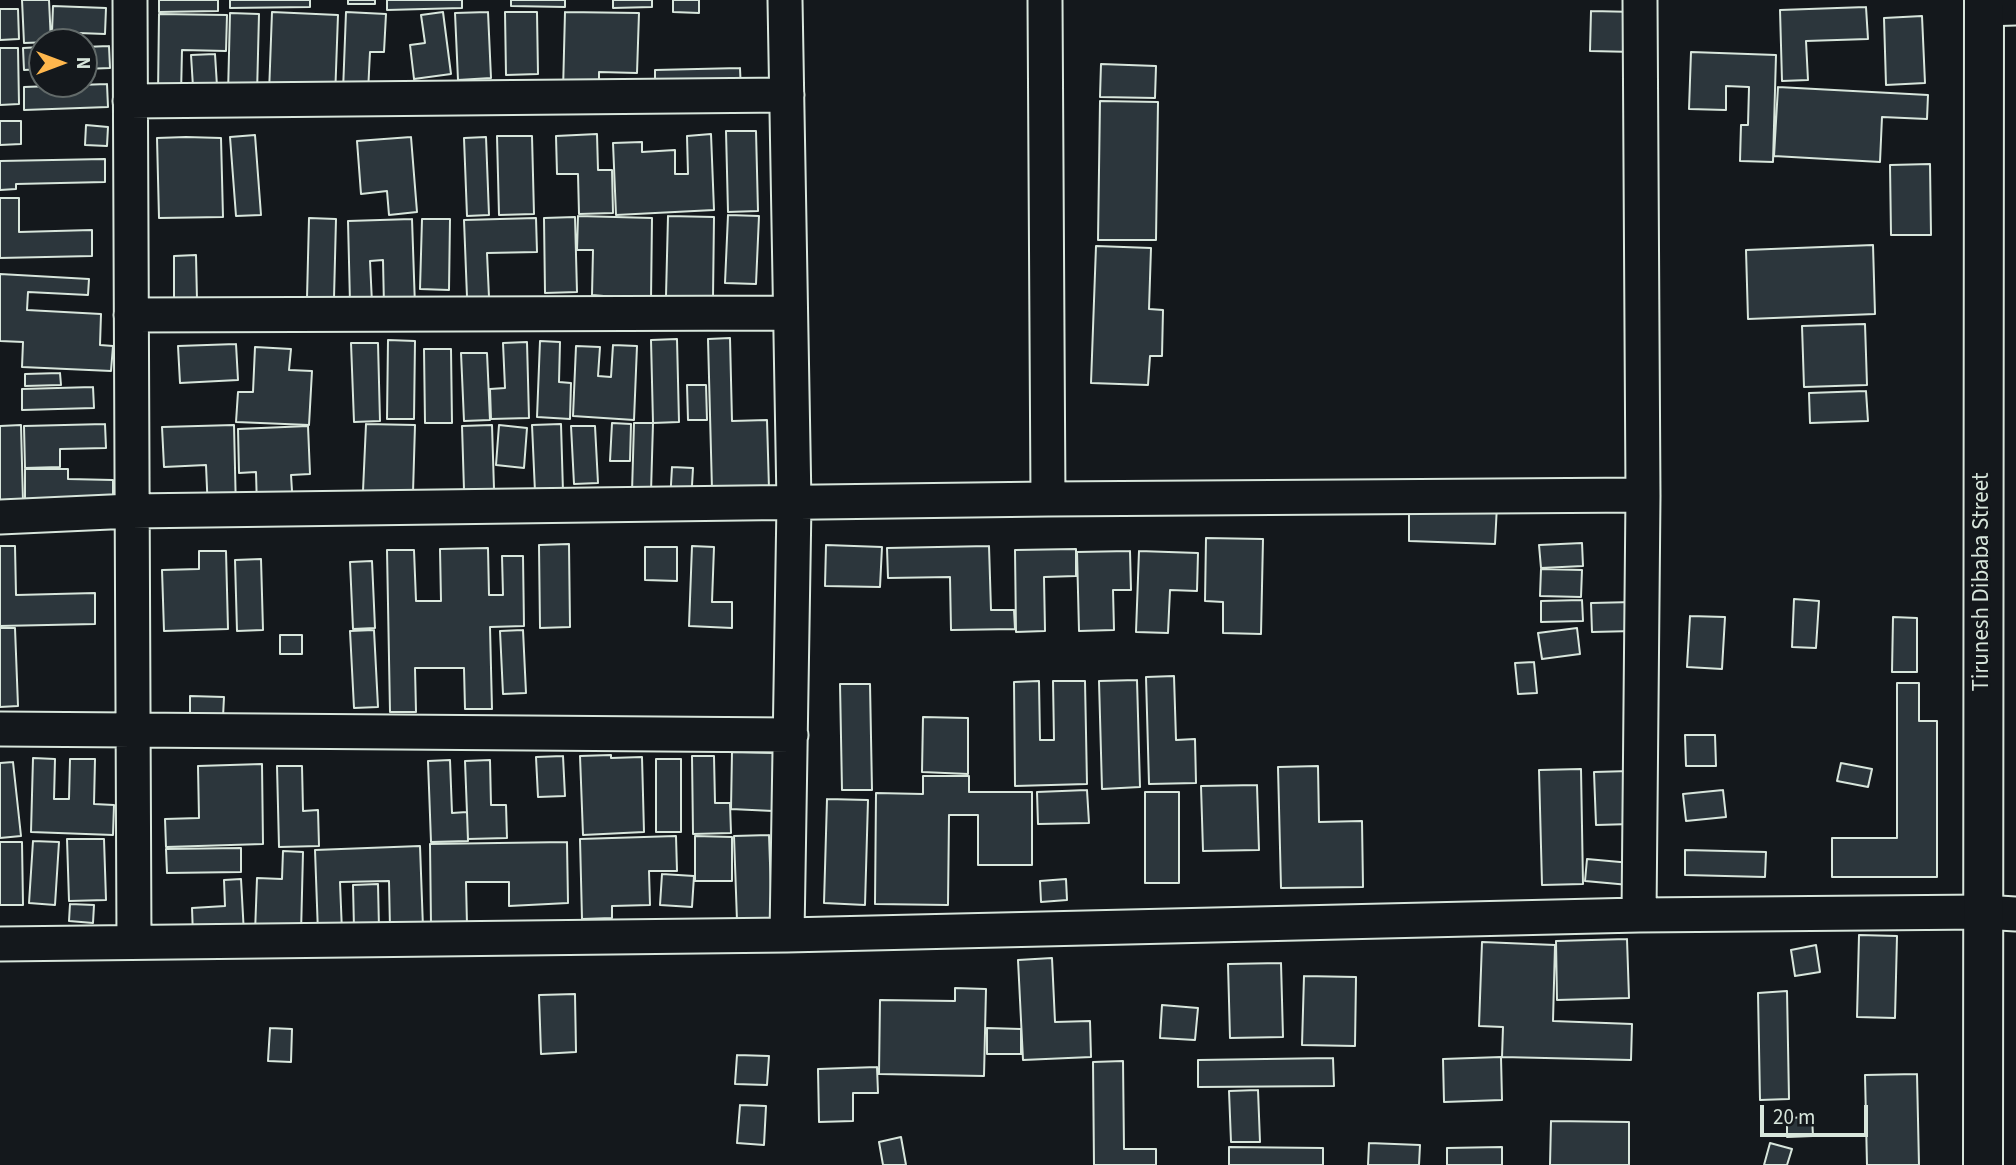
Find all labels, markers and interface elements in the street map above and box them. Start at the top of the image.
north arrow [28,28,98,98]
text: N [69,57,96,69]
street label: Tirunesh Dibaba Street [1969,472,1997,692]
scale bar [1764,1092,1872,1136]
text: 20 m [1773,1102,1815,1132]

